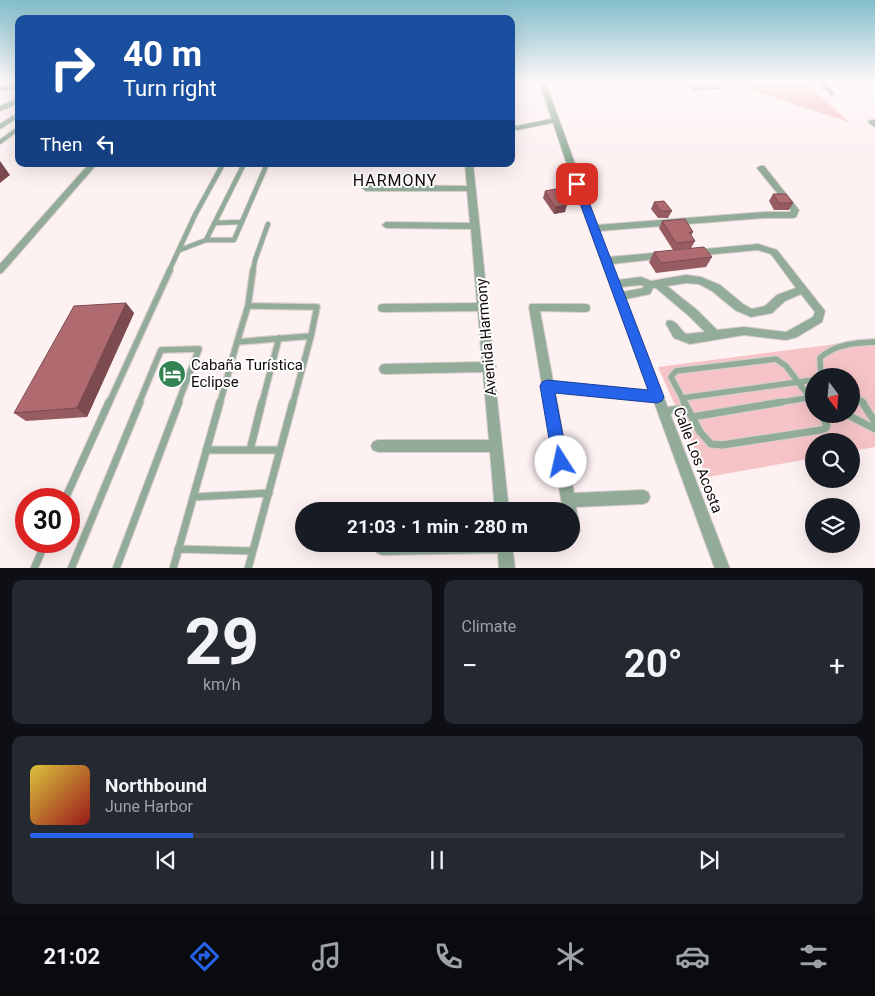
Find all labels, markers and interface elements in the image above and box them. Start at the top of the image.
text: 40 m [123,34,202,75]
icon: right [40,35,105,100]
text: Turn right [123,76,217,101]
icon: left [92,130,120,158]
text: Then [40,133,82,156]
pin [556,163,598,205]
icon: arrive [563,170,591,198]
district label: HARMONY [353,171,437,190]
street label: Avenida Harmony [472,278,500,396]
place label: Cabaña Turística Eclipse [191,356,303,391]
hotel icon: Cabaña Turística Eclipse [157,359,187,389]
north arrow [805,368,860,422]
map controls [805,368,860,553]
street label: Calle Los Acosta [670,404,726,516]
button: search [805,433,860,488]
position arrow [534,435,586,487]
speed limit sign: 30 [15,488,80,553]
button: layers [805,498,860,553]
text: 21:03 · 1 min · 280 m [347,515,528,538]
text: 29 [184,604,259,680]
text: Climate [462,617,516,636]
text: 20° [624,642,683,686]
text: − [462,649,478,682]
text: + [829,649,845,682]
text: km/h [203,675,241,694]
text: Northbound [105,774,207,797]
text: June Harbor [105,797,193,816]
icon: previous [152,846,180,874]
icon: pause [423,846,451,874]
icon: next [695,846,723,874]
icon: directions [187,939,222,974]
icon: music [309,939,344,974]
icon: phone [431,939,466,974]
icon: climate [553,939,588,974]
icon: car [675,939,710,974]
icon: filters [796,939,831,974]
text: 21:02 [43,944,100,969]

